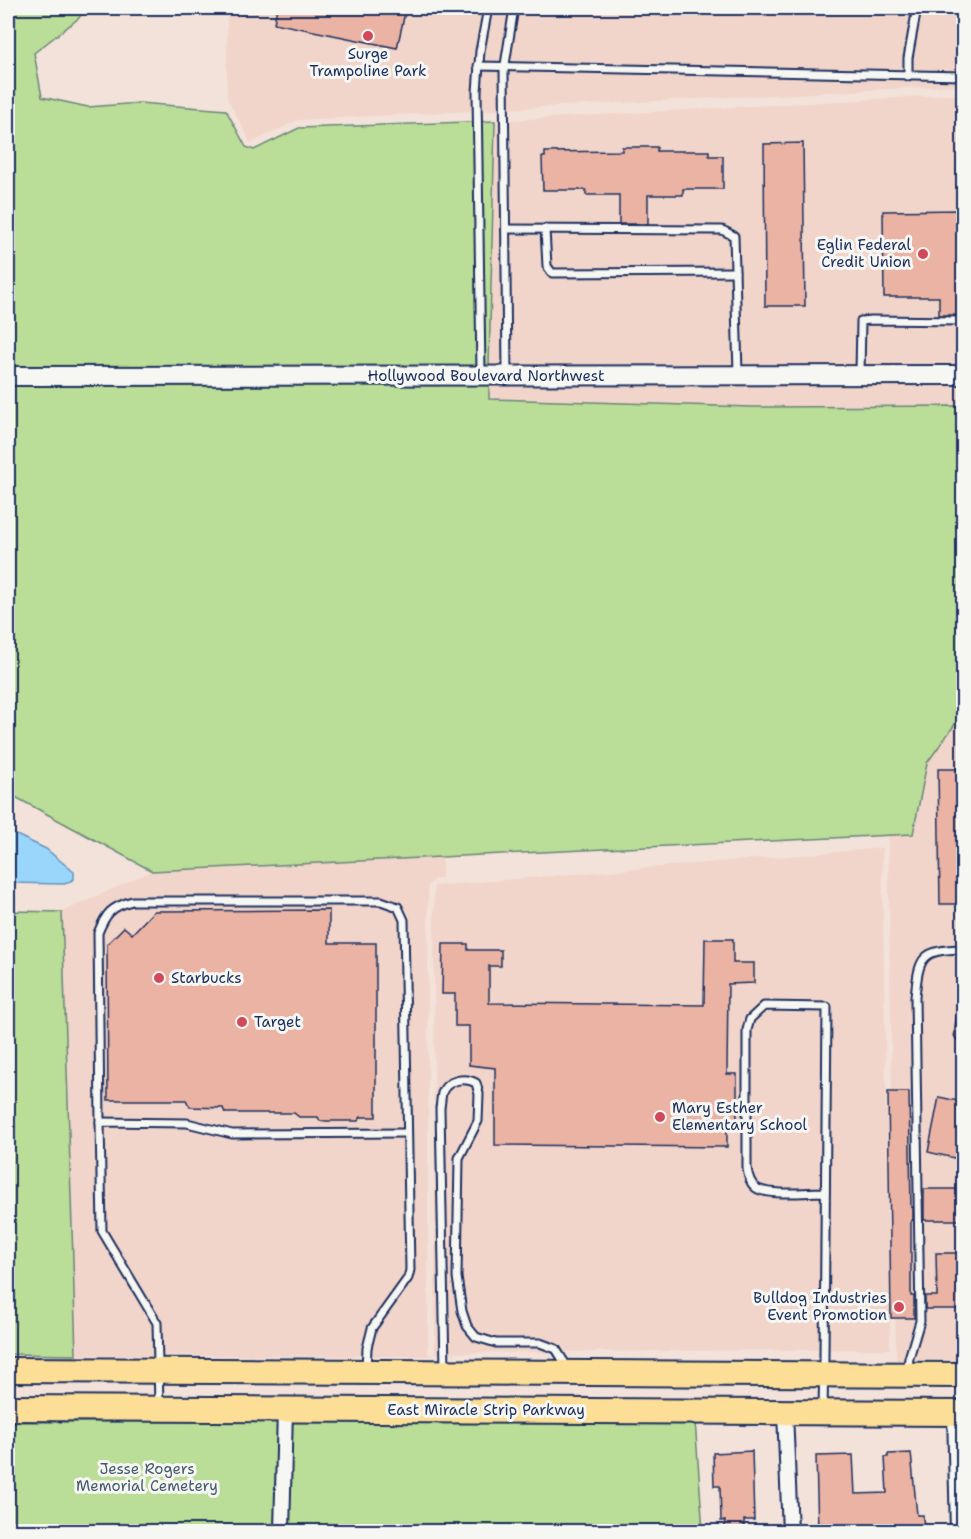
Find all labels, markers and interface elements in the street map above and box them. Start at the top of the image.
marker: Surge Trampoline Park [361,29,375,43]
place label: Surge Trampoline Park [309,44,427,81]
place label: Eglin Federal Credit Union [817,235,911,272]
marker: Eglin Federal Credit Union [916,247,930,261]
street label: Hollywood Boulevard Northwest [368,366,604,386]
place label: Starbucks [171,968,242,988]
marker: Starbucks [152,971,166,985]
place label: Target [254,1012,301,1032]
marker: Target [235,1015,249,1029]
place label: Mary Esther Elementary School [672,1098,808,1135]
marker: Mary Esther Elementary School [653,1110,667,1124]
place label: Bulldog Industries Event Promotion [753,1288,887,1325]
marker: Bulldog Industries Event Promotion [892,1300,906,1314]
street label: East Miracle Strip Parkway [387,1400,585,1420]
park label: Jesse Rogers Memorial Cemetery [76,1459,218,1496]

